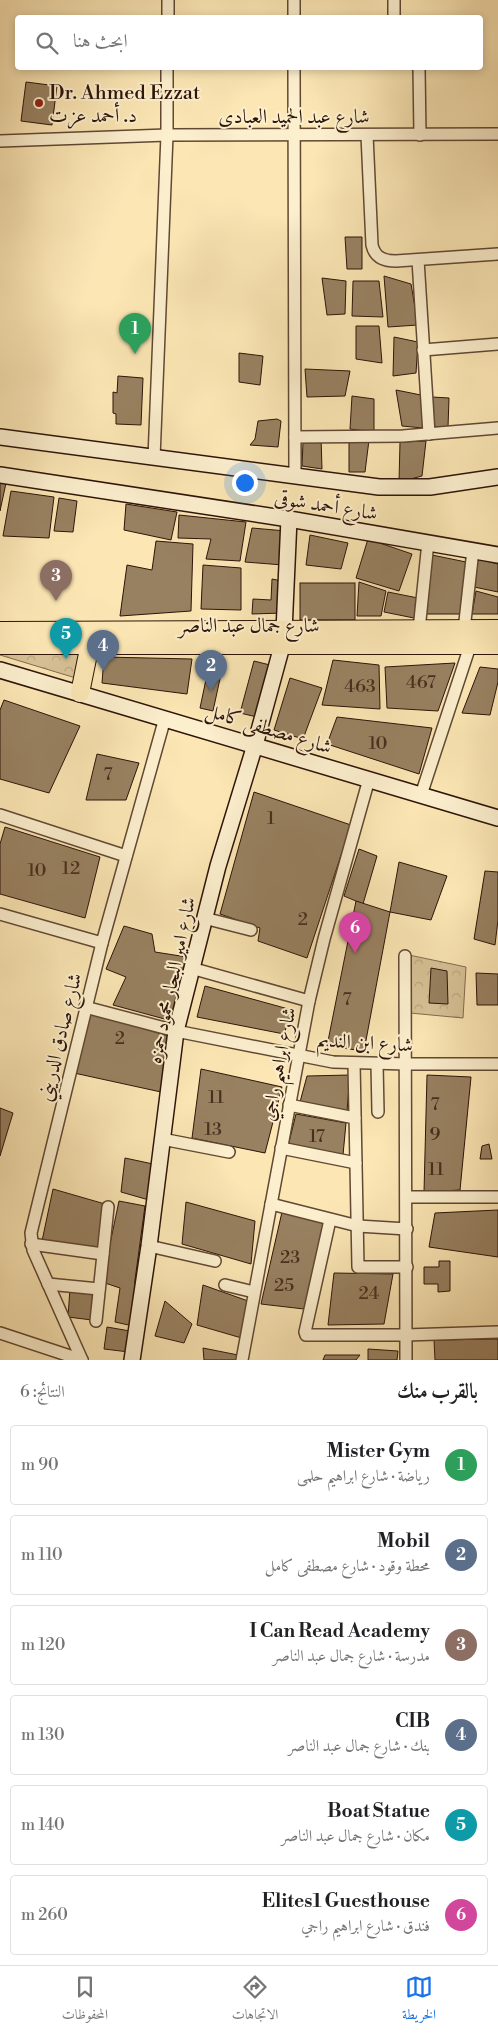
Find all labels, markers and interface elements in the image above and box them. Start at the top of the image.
search box [15,15,483,70]
icon: search [33,29,61,57]
text: ابحث هنا [73,29,128,53]
place label: Dr. Ahmed Ezzat د. أحمد عزت [49,81,200,129]
marker: Dr. Ahmed Ezzat د. أحمد عزت [33,97,45,109]
street label: شارع عبد الحميد العبادى [218,105,370,134]
pin: 1 [119,313,151,354]
your location [232,470,258,496]
street label: شارع أحمد شوقى [272,483,380,531]
pin: 3 [40,560,72,601]
street label: شارع جمال عبد الناصر [176,614,320,643]
pin: 5 [50,618,82,659]
pin: 4 [87,630,119,671]
pin: 2 [195,650,227,691]
house number: 467 [406,671,436,694]
house number: 463 [344,675,376,698]
street label: شارع مصطفى كامل [201,698,335,764]
house number: 10 [368,732,388,755]
house number: 7 [103,763,113,786]
house number: 1 [267,807,275,830]
house number: 12 [62,857,80,880]
house number: 10 [27,859,47,882]
street label: شارع امير البحار محمود حمزه [143,895,206,1067]
house number: 2 [298,908,308,931]
pin: 6 [339,912,371,953]
street label: شارع صادق الدريني [32,971,92,1105]
house number: 7 [342,988,352,1011]
street label: شارع ابراهيم راجي [256,1005,309,1125]
house number: 2 [115,1027,125,1050]
street label: شارع ابن النديم [316,1028,414,1062]
house number: 11 [208,1086,224,1109]
house number: 7 [430,1093,440,1116]
house number: 13 [204,1118,222,1141]
house number: 9 [430,1123,441,1146]
house number: 17 [309,1125,325,1148]
house number: 11 [428,1158,444,1181]
house number: 23 [280,1246,300,1269]
house number: 25 [274,1274,294,1297]
house number: 24 [358,1282,380,1305]
text: بالقرب منك [397,1379,478,1405]
text: النتائج: 6 [20,1382,65,1402]
text: Mister Gym [327,1439,430,1463]
text: 90 m [21,1455,59,1475]
text: 1 [457,1455,465,1475]
text: رياضة · شارع ابراهيم حلمى [297,1466,430,1486]
text: Mobil [377,1529,430,1553]
text: 110 m [21,1545,63,1565]
text: 2 [456,1545,466,1565]
text: محطة وقود · شارع مصطفى كامل [265,1556,430,1576]
text: I Can Read Academy [249,1619,430,1643]
text: 120 m [21,1635,65,1655]
text: 3 [456,1635,466,1655]
text: مدرسة · شارع جمال عبد الناصر [273,1646,430,1666]
text: CIB [395,1709,430,1733]
text: 130 m [21,1725,65,1745]
text: 4 [456,1725,466,1745]
text: بنك · شارع جمال عبد الناصر [288,1736,430,1756]
text: Boat Statue [327,1799,430,1823]
text: 140 m [21,1815,65,1835]
text: 5 [456,1815,466,1835]
text: مكان · شارع جمال عبد الناصر [281,1826,430,1846]
text: Elites1 Guesthouse [262,1889,430,1913]
text: 260 m [21,1905,68,1925]
text: 6 [456,1905,466,1925]
text: فندق · شارع ابراهيم راجي [301,1916,430,1936]
tab: المحفوظات [62,1973,108,2028]
tab: الاتجاهات [232,1973,278,2028]
tab: الخريطة [402,1973,436,2028]

